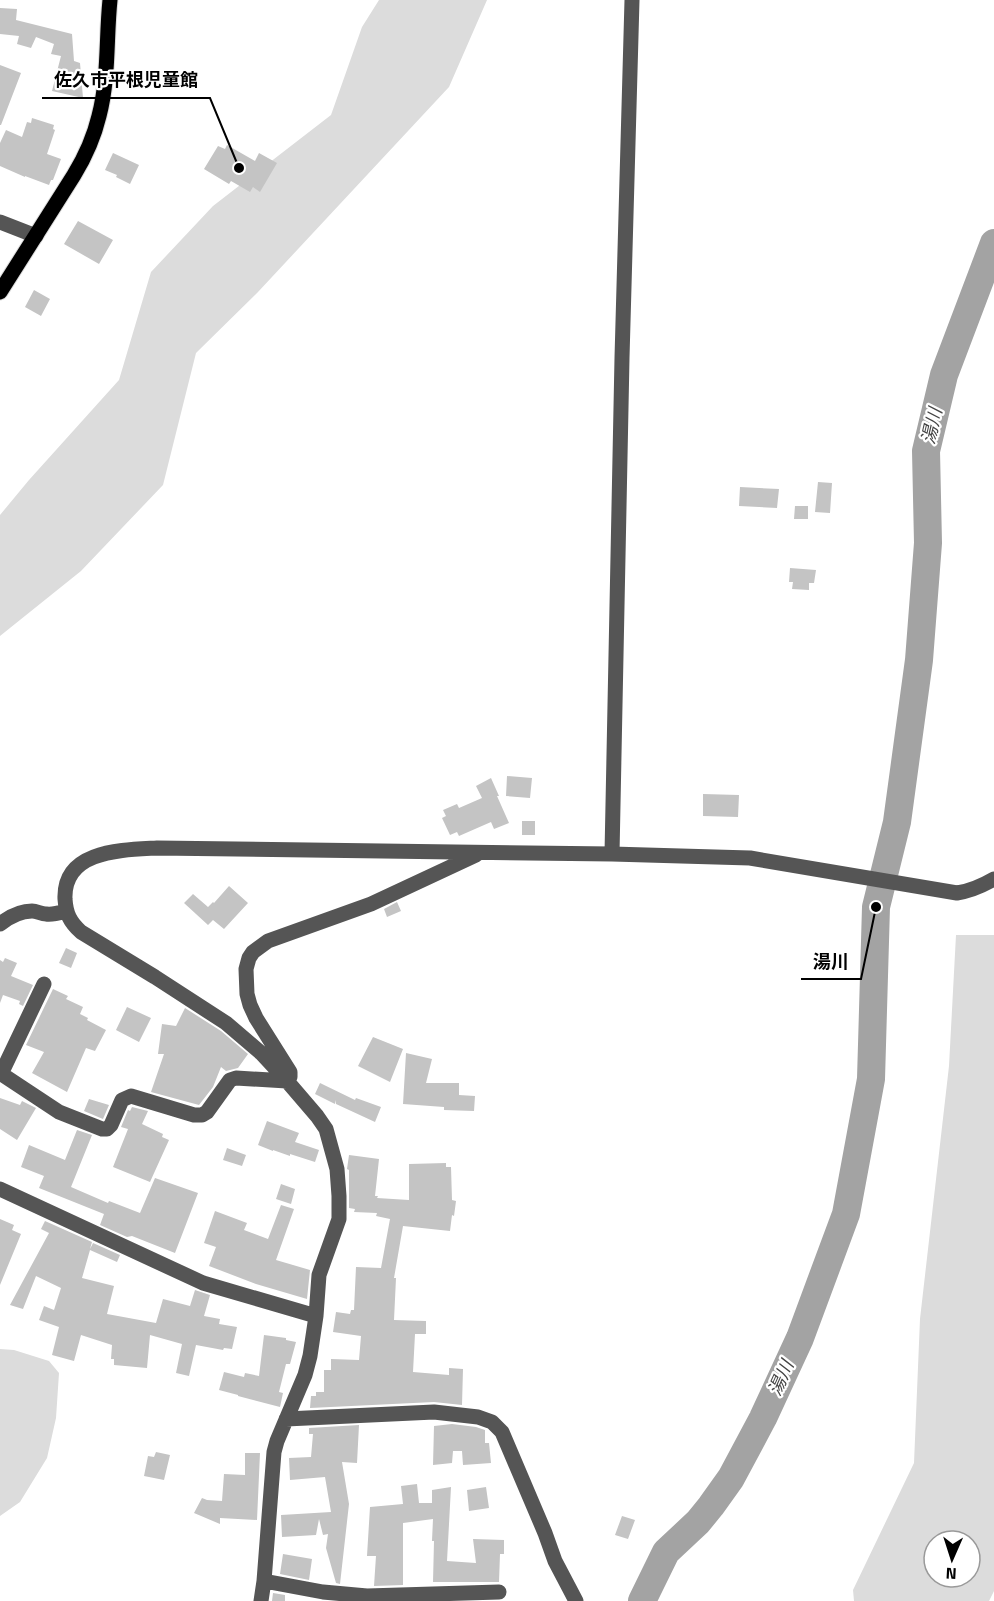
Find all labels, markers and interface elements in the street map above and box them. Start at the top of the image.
callout: 佐久市平根児童館 [42,62,210,98]
text: 佐久市平根児童館 [54,66,198,93]
water label: 湯川 [914,403,949,446]
callout: 湯川 [801,943,861,979]
text: 湯川 [813,948,849,975]
water label: 湯川 [761,1354,801,1400]
north arrow [922,1529,982,1589]
text: N [945,1562,957,1586]

